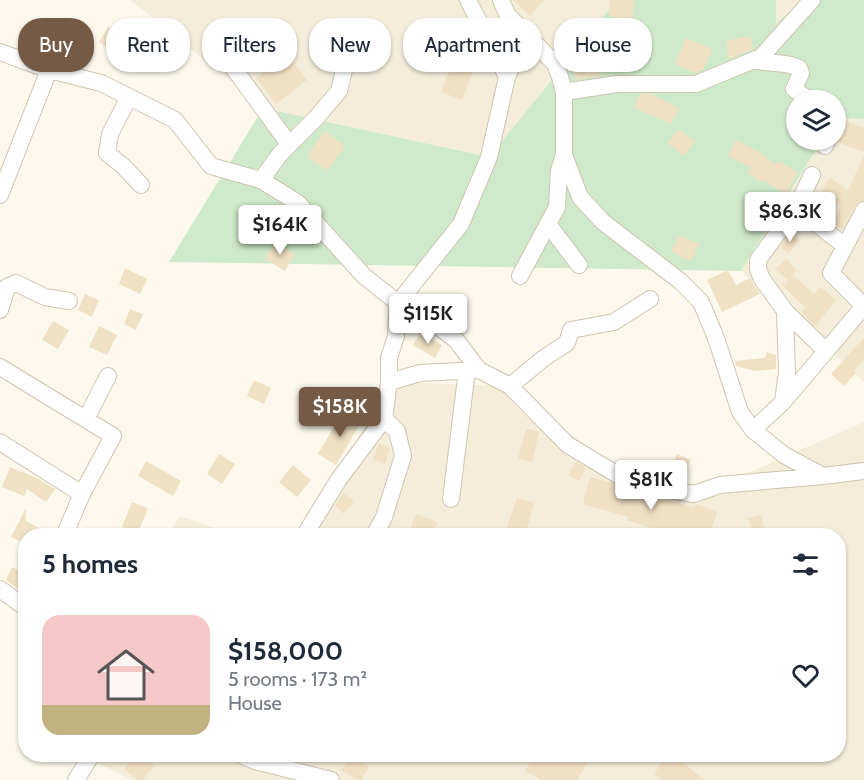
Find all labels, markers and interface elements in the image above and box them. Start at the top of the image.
chip: Buy [18,18,94,72]
chip: Rent [106,18,190,72]
chip: Filters [202,18,297,72]
chip: New [309,18,391,72]
chip: Apartment [403,18,542,72]
chip: House [554,18,652,72]
map controls [786,90,846,150]
button: layers [786,90,846,150]
pin: $86.3K [741,192,839,243]
text: $86.3K [759,199,821,223]
pin: $164K [238,205,322,256]
text: $164K [252,212,308,236]
pin: $115K [386,294,470,345]
text: $115K [403,301,453,325]
pin: $158K [298,387,382,438]
text: $158K [313,394,367,418]
pin: $81K [615,460,687,511]
text: $81K [629,467,673,491]
text: 5 homes [42,548,138,580]
icon: filters [789,548,822,581]
text: $158,000 [228,635,343,667]
icon: home [90,639,162,711]
icon: heart [789,659,822,692]
text: 5 rooms · 173 m² [228,667,367,691]
text: House [228,691,282,715]

